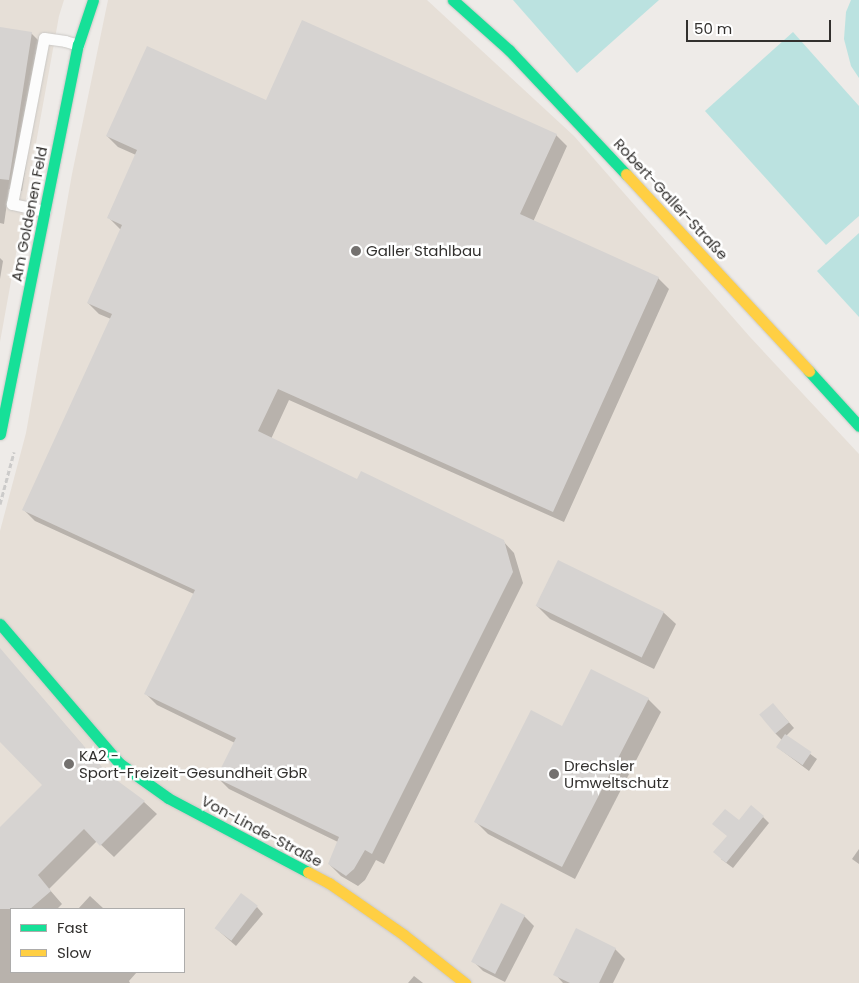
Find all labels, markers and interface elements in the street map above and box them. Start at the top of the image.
scale bar [689,10,834,42]
text: 50 m [694,18,732,39]
street label: Robert-Galler-Straße [610,135,732,263]
street label: Am Goldenen Feld [7,145,51,283]
place label: Galler Stahlbau [366,242,482,260]
marker: Galler Stahlbau [350,245,362,257]
place label: KA2 - Sport-Freizeit-Gesundheit GbR [79,746,308,781]
place label: Drechsler Umweltschutz [564,756,669,791]
marker: KA2 - Sport-Freizeit-Gesundheit GbR [63,758,75,770]
marker: Drechsler Umweltschutz [548,768,560,780]
street label: Von-Linde-Straße [198,791,326,871]
legend [10,908,185,973]
text: Fast [57,917,88,938]
text: Slow [57,942,91,963]

